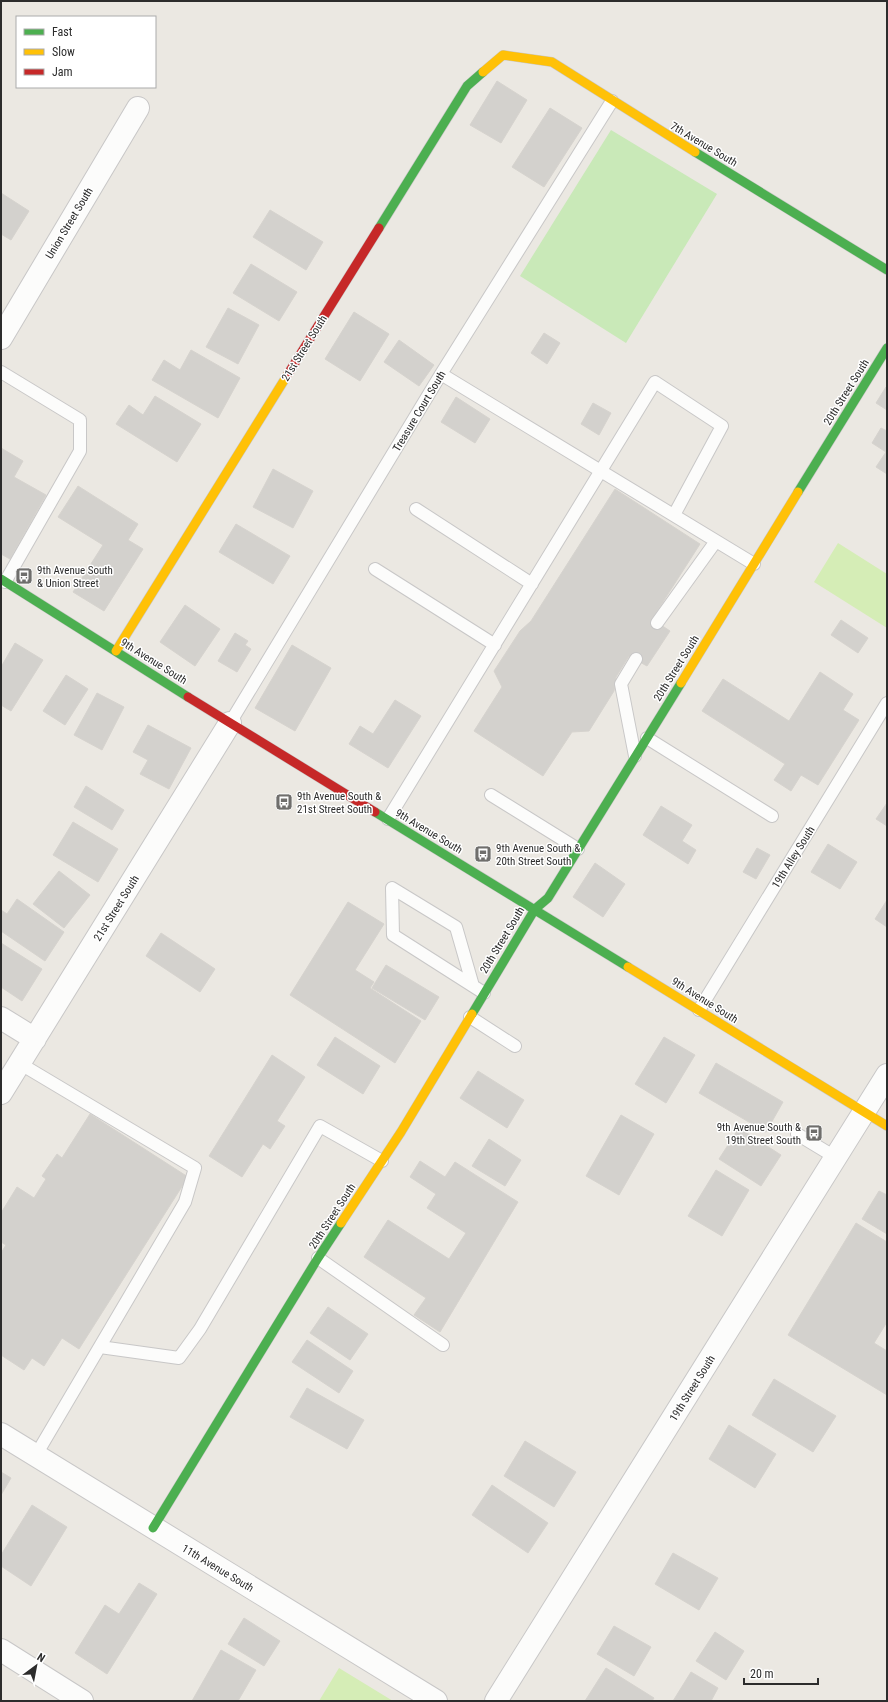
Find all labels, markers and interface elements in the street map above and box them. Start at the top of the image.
legend [16,16,156,88]
text: Fast [52,25,73,39]
text: Slow [52,45,75,59]
text: Jam [52,65,73,79]
street label: 7th Avenue South [668,119,740,170]
street label: Union Street South [43,185,96,261]
street label: 21st Street South [279,313,330,384]
street label: 20th Street South [821,357,872,428]
street label: Treasure Court South [390,369,449,454]
place label: 9th Avenue South & Union Street [37,564,113,590]
bus stop icon: 9th Avenue South & Union Street [14,566,34,586]
street label: 20th Street South [651,633,702,704]
street label: 9th Avenue South [118,636,189,687]
place label: 9th Avenue South & 21st Street South [297,790,381,816]
bus stop icon: 9th Avenue South & 21st Street South [274,792,294,812]
street label: 9th Avenue South [393,806,465,857]
street label: 19th Alley South [769,824,818,891]
place label: 9th Avenue South & 20th Street South [496,842,580,868]
bus stop icon: 9th Avenue South & 20th Street South [473,844,493,864]
street label: 21st Street South [91,873,142,944]
street label: 20th Street South [477,905,527,976]
street label: 9th Avenue South [669,975,740,1026]
place label: 9th Avenue South & 19th Street South [717,1121,801,1147]
bus stop icon: 9th Avenue South & 19th Street South [804,1123,824,1143]
street label: 20th Street South [306,1181,358,1251]
street label: 19th Street South [667,1353,718,1424]
street label: 11th Avenue South [180,1542,256,1595]
north arrow [16,1646,56,1686]
text: N [35,1651,48,1665]
scale bar [744,1660,818,1686]
text: 20 m [750,1667,774,1681]

